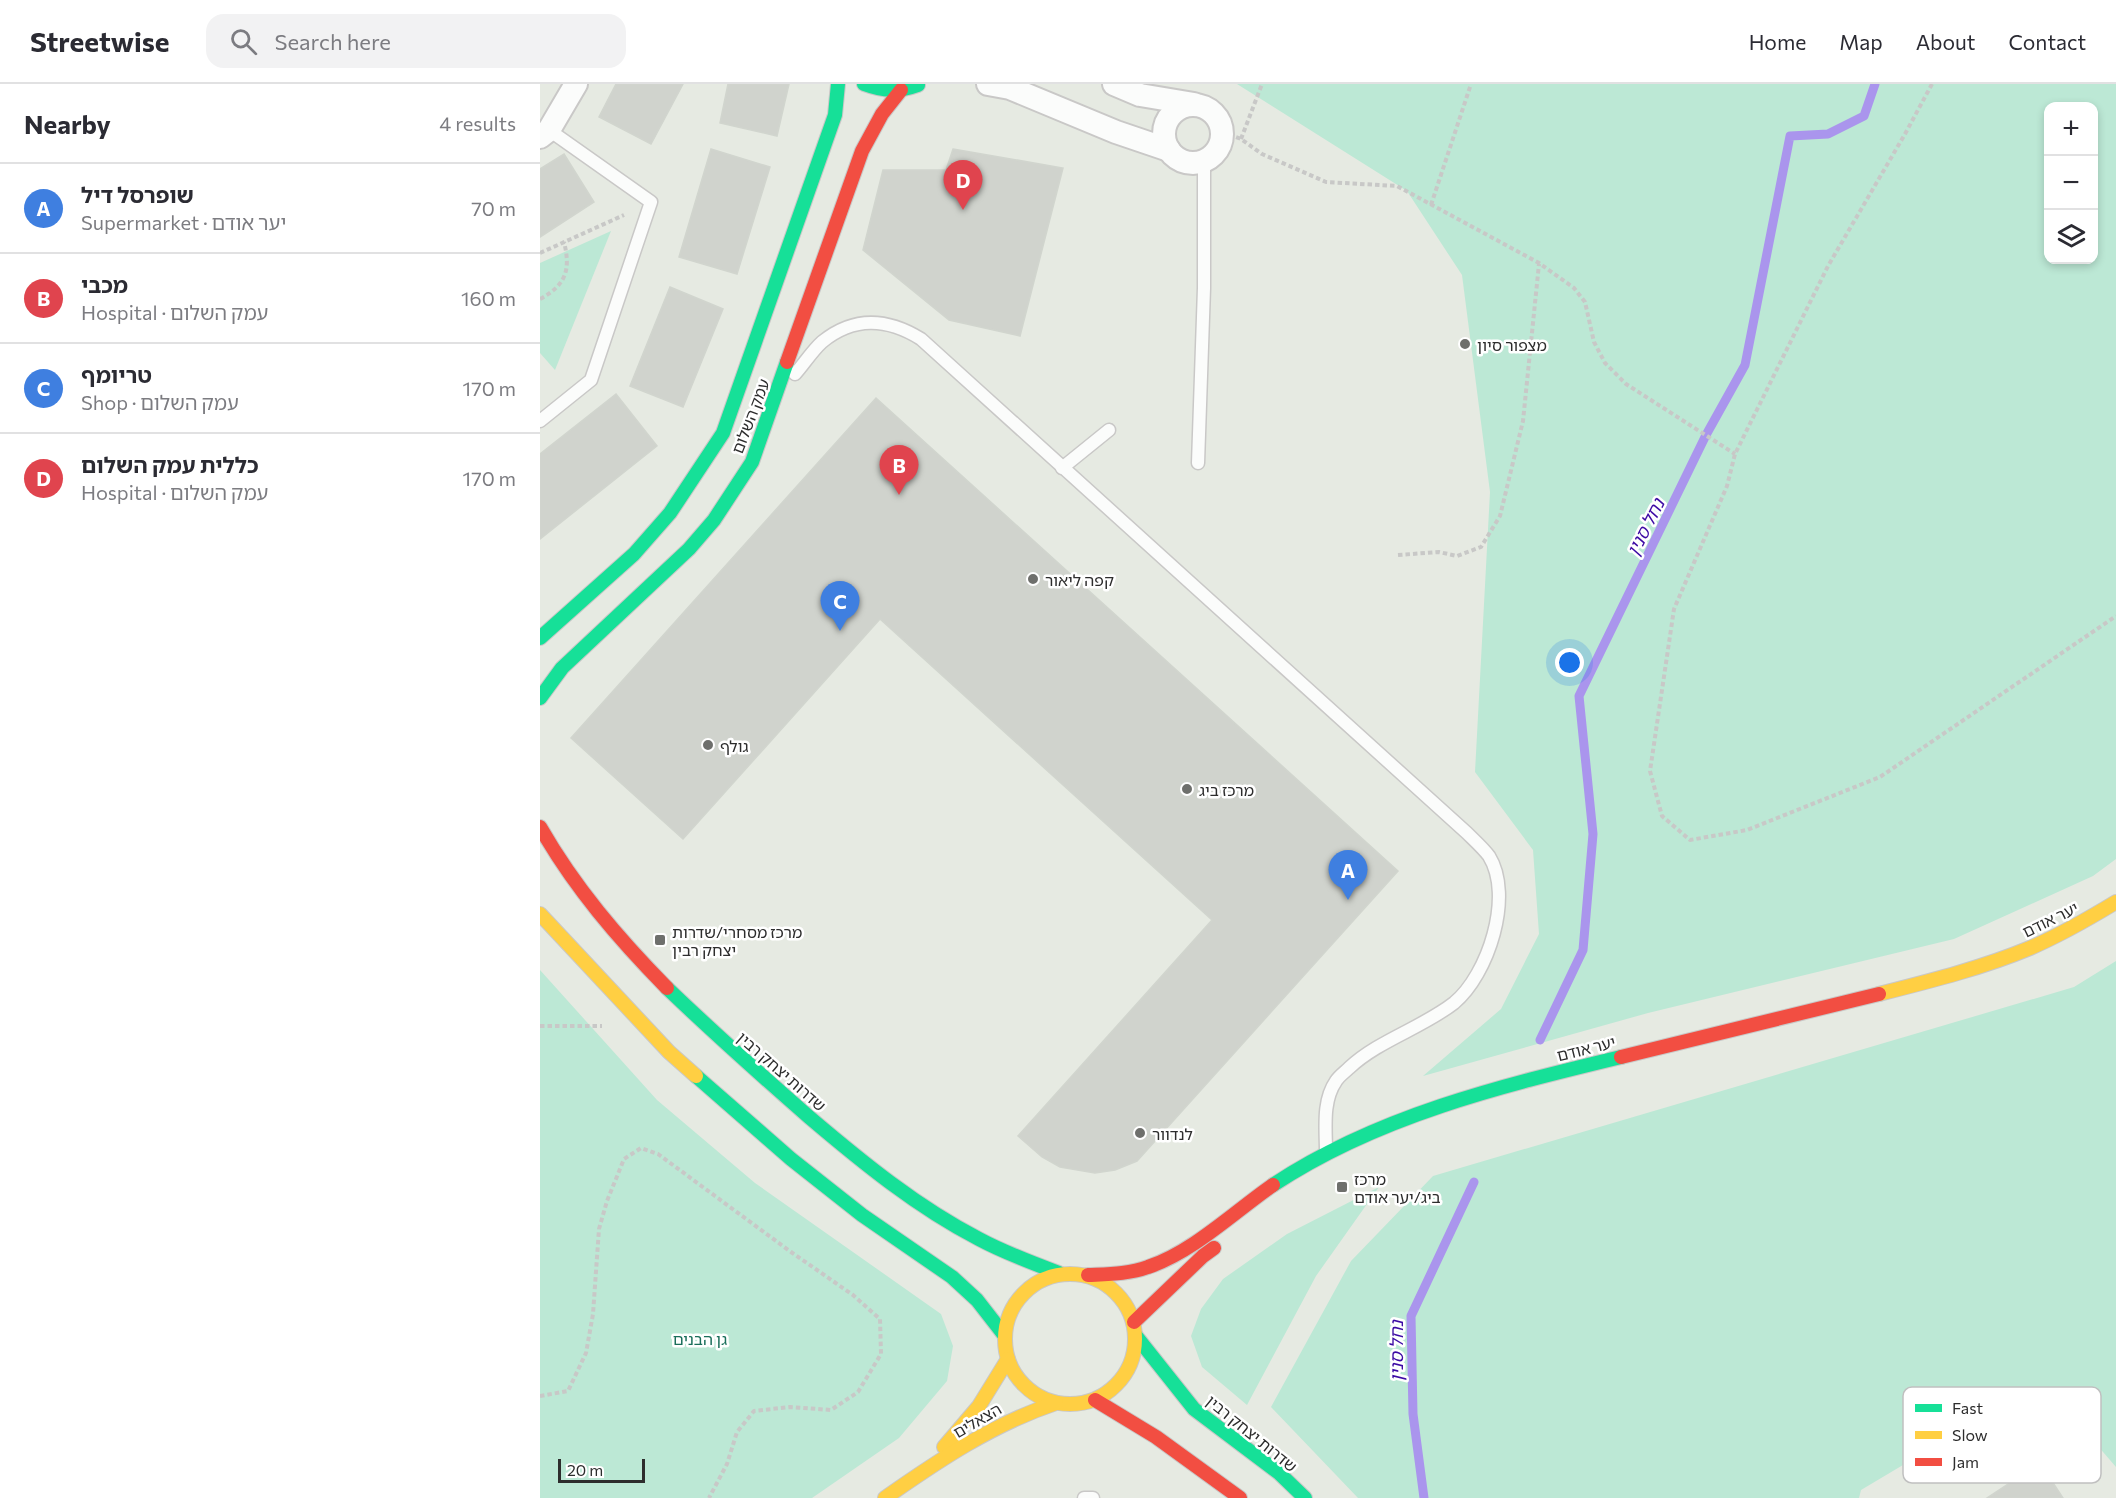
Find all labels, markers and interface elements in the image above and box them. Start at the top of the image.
search box [206,14,626,68]
text: Streetwise [30,24,170,58]
icon: search [227,25,260,58]
text: Search here [275,28,391,55]
text: Home [1749,29,1806,54]
text: Map [1839,29,1883,54]
text: About [1916,29,1975,54]
text: Contact [2008,29,2086,54]
map controls [2044,102,2098,264]
button: + [2044,102,2098,156]
text: Nearby [24,108,111,139]
text: 4 results [439,111,516,135]
button: − [2044,156,2098,210]
pin: D [944,160,982,210]
text: שופרסל דיל [81,181,194,208]
text: A [36,196,51,220]
text: 70 m [471,196,516,220]
text: Supermarket · יער אודם [81,210,286,234]
button: layers [2044,210,2098,264]
text: מכבי [81,271,128,298]
text: B [37,286,50,310]
text: 160 m [461,286,516,310]
text: Hospital · עמק השלום [81,300,268,324]
place label: מצפור סיון [1477,335,1547,354]
marker: מצפור סיון [1458,337,1472,351]
text: טריומף [81,361,152,388]
text: C [37,376,50,400]
text: 170 m [463,376,516,400]
street label: עמק השלום [727,376,773,456]
text: Shop · עמק השלום [81,390,239,414]
pin: B [880,446,918,495]
text: כללית עמק השלום [81,451,259,478]
text: D [36,466,51,490]
text: 170 m [463,466,516,490]
text: Hospital · עמק השלום [81,480,268,504]
water label: נחל סנין [1621,494,1669,559]
place label: קפה ליאור [1045,570,1114,589]
marker: קפה ליאור [1026,572,1040,586]
pin: C [820,582,860,631]
your location [1555,648,1584,677]
place label: גולף [720,736,748,755]
marker: גולף [701,738,715,752]
place label: מרכז ביג [1199,780,1254,799]
marker: מרכז ביג [1180,782,1194,796]
pin: A [1328,850,1368,900]
street label: יער אודם [2019,897,2081,941]
place label: מרכז מסחרי/שדרות יצחק רבין [672,922,802,959]
marker: מרכז מסחרי/שדרות יצחק רבין [653,933,667,947]
street label: שדרות יצחק רבין [734,1027,830,1115]
street label: יער אודם [1555,1032,1617,1064]
place label: לנדוור [1152,1124,1193,1143]
marker: לנדוור [1133,1126,1147,1140]
place label: מרכז ביג/יער אודם [1354,1169,1441,1206]
marker: מרכז ביג/יער אודם [1335,1180,1349,1194]
water label: נחל סנין [1385,1319,1407,1381]
park label: גן הבנים [673,1329,727,1348]
legend [1903,1387,2101,1483]
street label: שדרות יצחק רבין [1203,1391,1301,1475]
text: Fast [1952,1398,1983,1417]
street label: הצאלים [950,1399,1004,1441]
text: Slow [1952,1425,1988,1444]
text: Jam [1952,1452,1979,1471]
scale bar [558,1456,645,1484]
text: 20 m [567,1460,603,1479]

